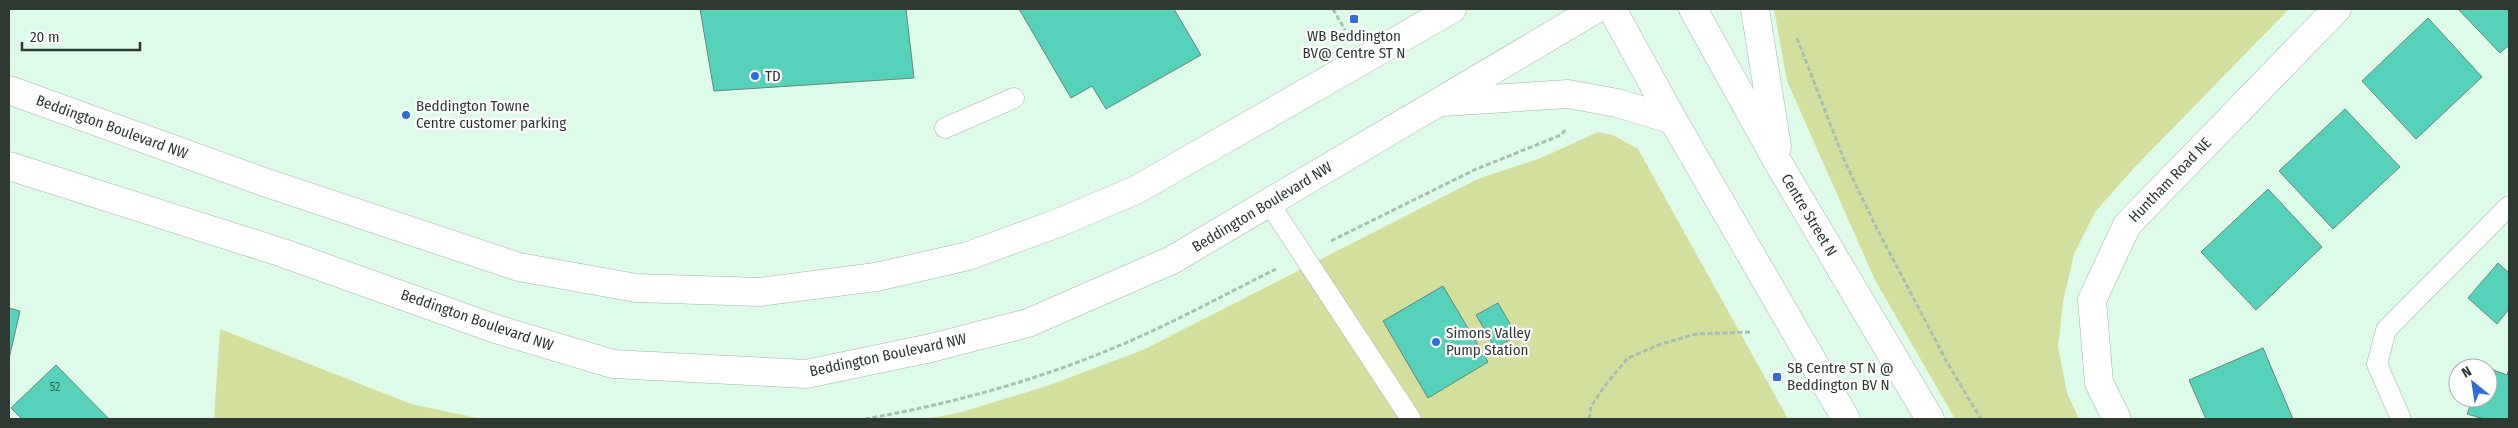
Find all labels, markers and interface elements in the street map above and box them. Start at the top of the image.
marker: WB Beddington BV@ Centre ST N [1348,13,1360,25]
scale bar [22,20,140,52]
place label: WB Beddington BV@ Centre ST N [1303,27,1405,62]
text: 20 m [30,28,60,46]
place label: TD [765,67,781,85]
marker: TD [749,70,761,82]
street label: Beddington Boulevard NW [34,91,190,163]
place label: Beddington Towne Centre customer parking [416,97,566,132]
marker: Beddington Towne Centre customer parking [400,109,412,121]
street label: Huntham Road NE [2125,134,2215,226]
street label: Beddington Boulevard NW [1189,158,1335,256]
street label: Centre Street N [1777,171,1841,259]
street label: Beddington Boulevard NW [398,285,556,355]
place label: Simons Valley Pump Station [1446,324,1531,359]
street label: Beddington Boulevard NW [808,330,968,380]
marker: Simons Valley Pump Station [1430,336,1442,348]
north arrow [2448,358,2498,408]
place label: SB Centre ST N @ Beddington BV N [1787,359,1894,394]
text: N [2459,363,2475,382]
marker: SB Centre ST N @ Beddington BV N [1771,371,1783,383]
house number: 52 [50,380,60,394]

